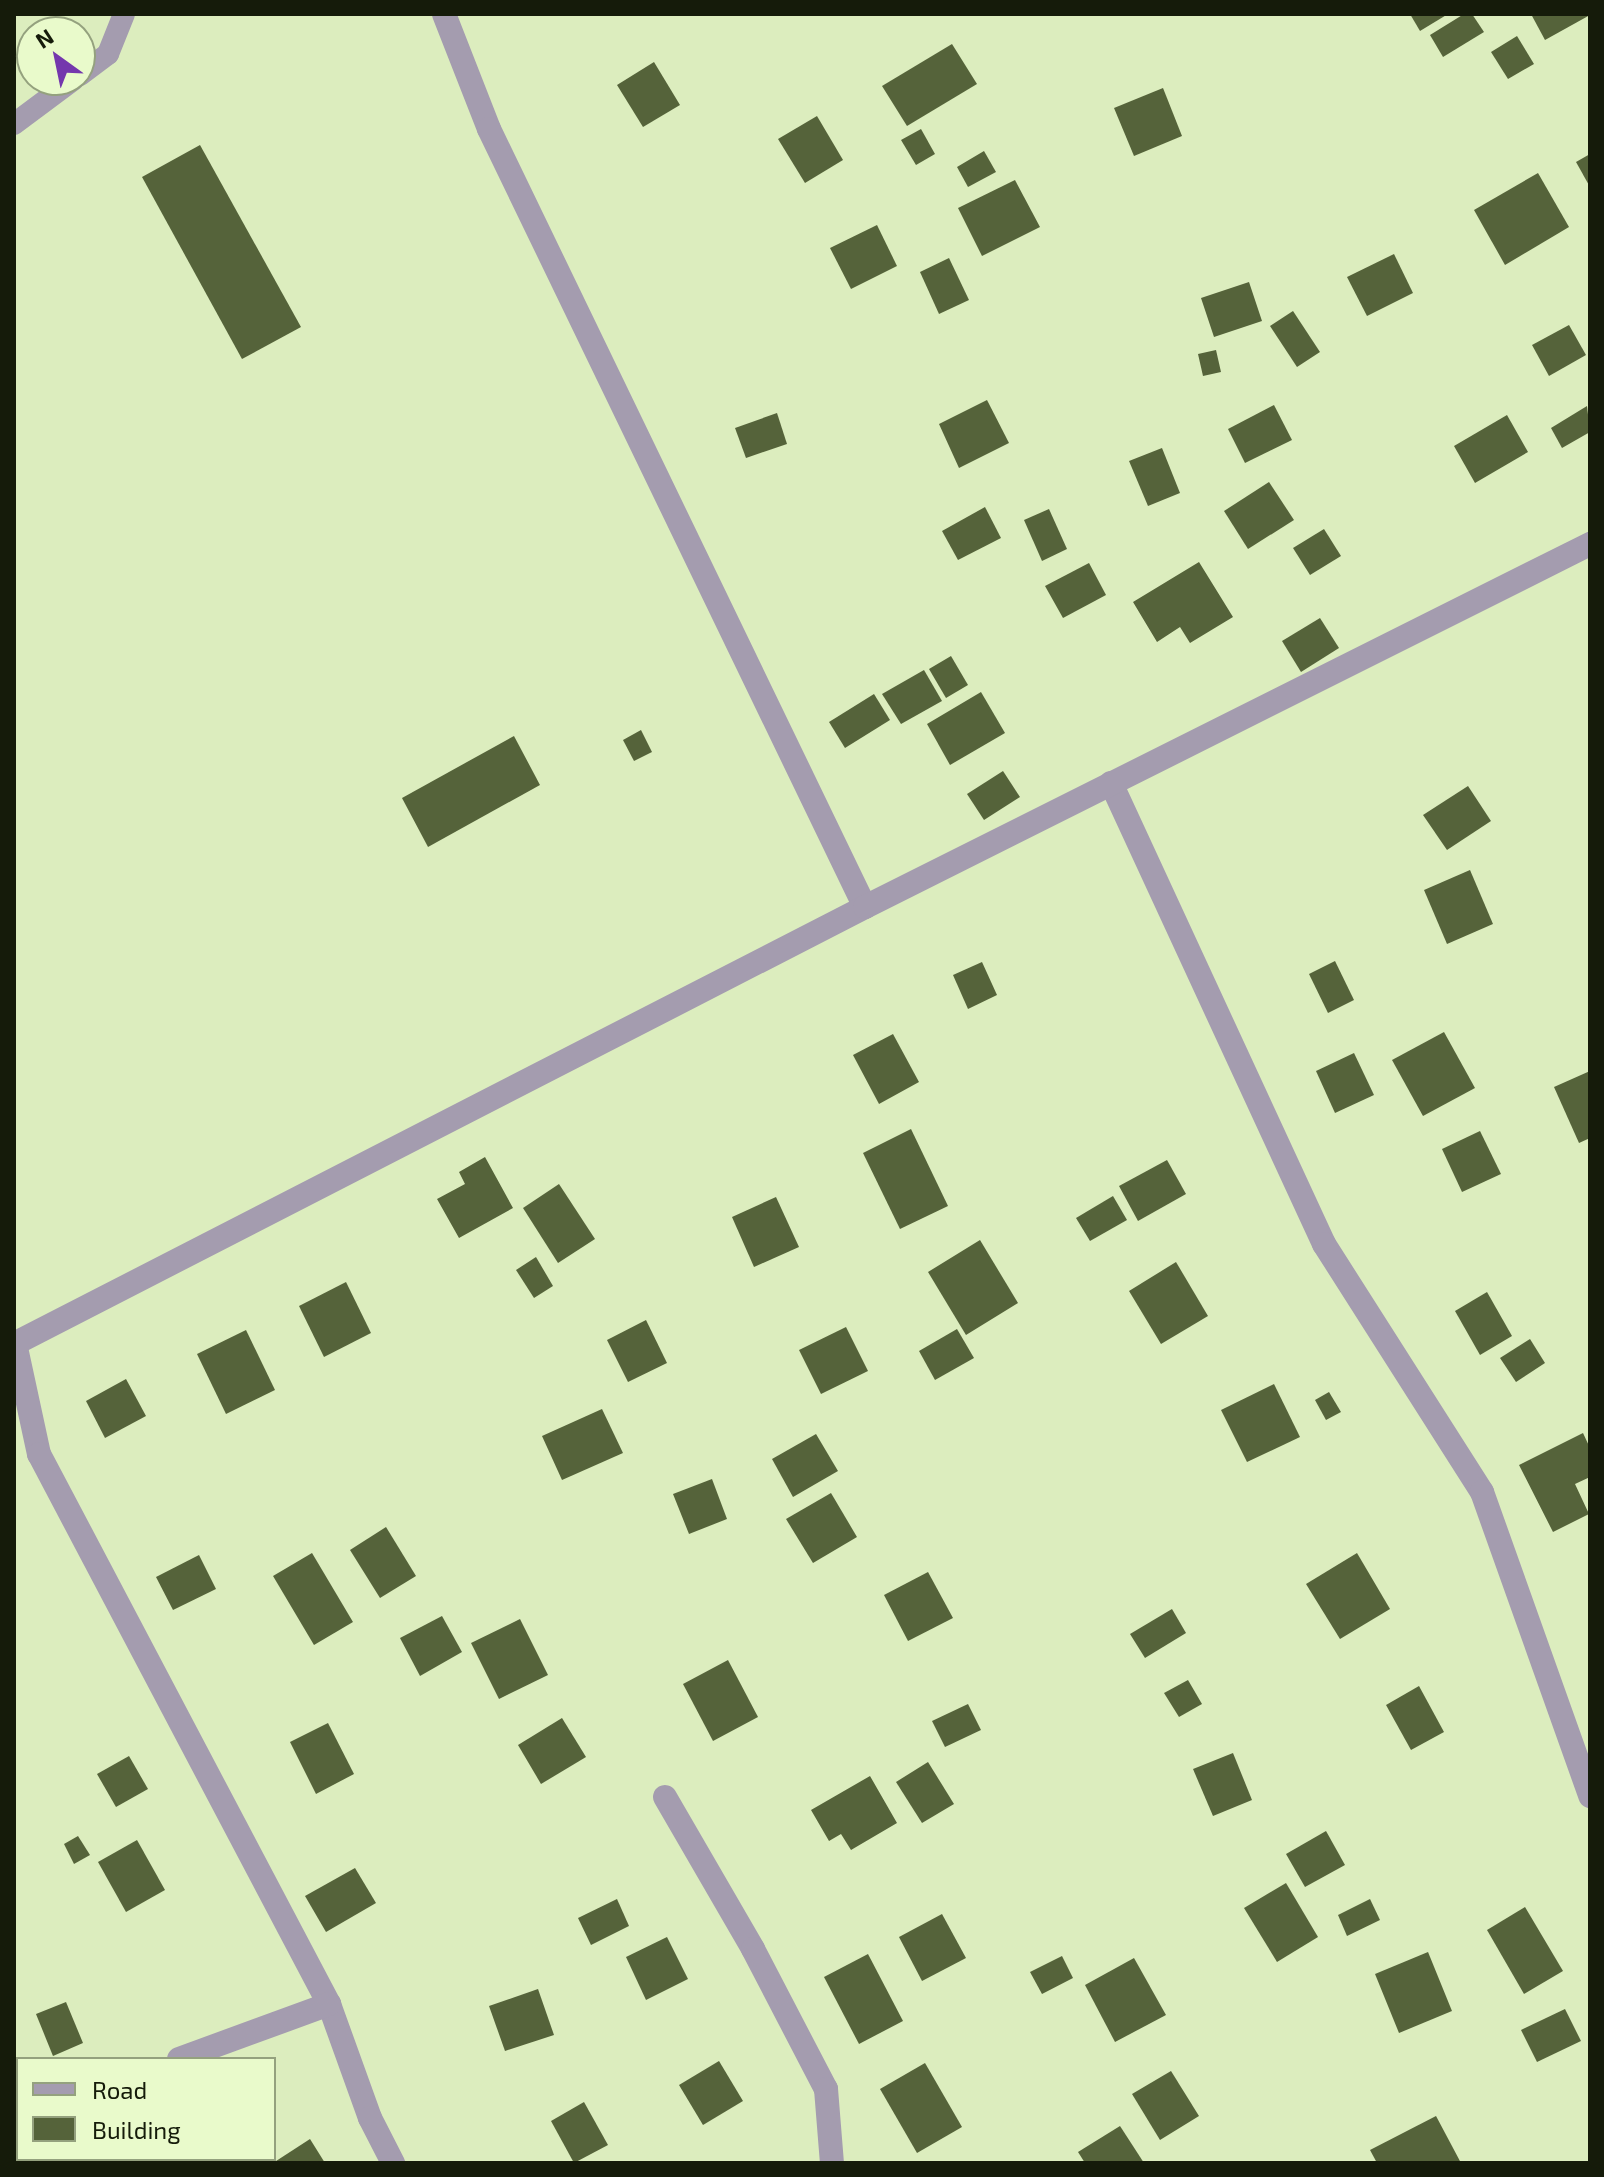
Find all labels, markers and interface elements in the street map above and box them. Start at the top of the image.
north arrow [16,16,96,96]
text: N [30,22,58,53]
legend [16,2057,276,2161]
text: Road [92,2075,147,2104]
text: Building [92,2115,181,2144]

